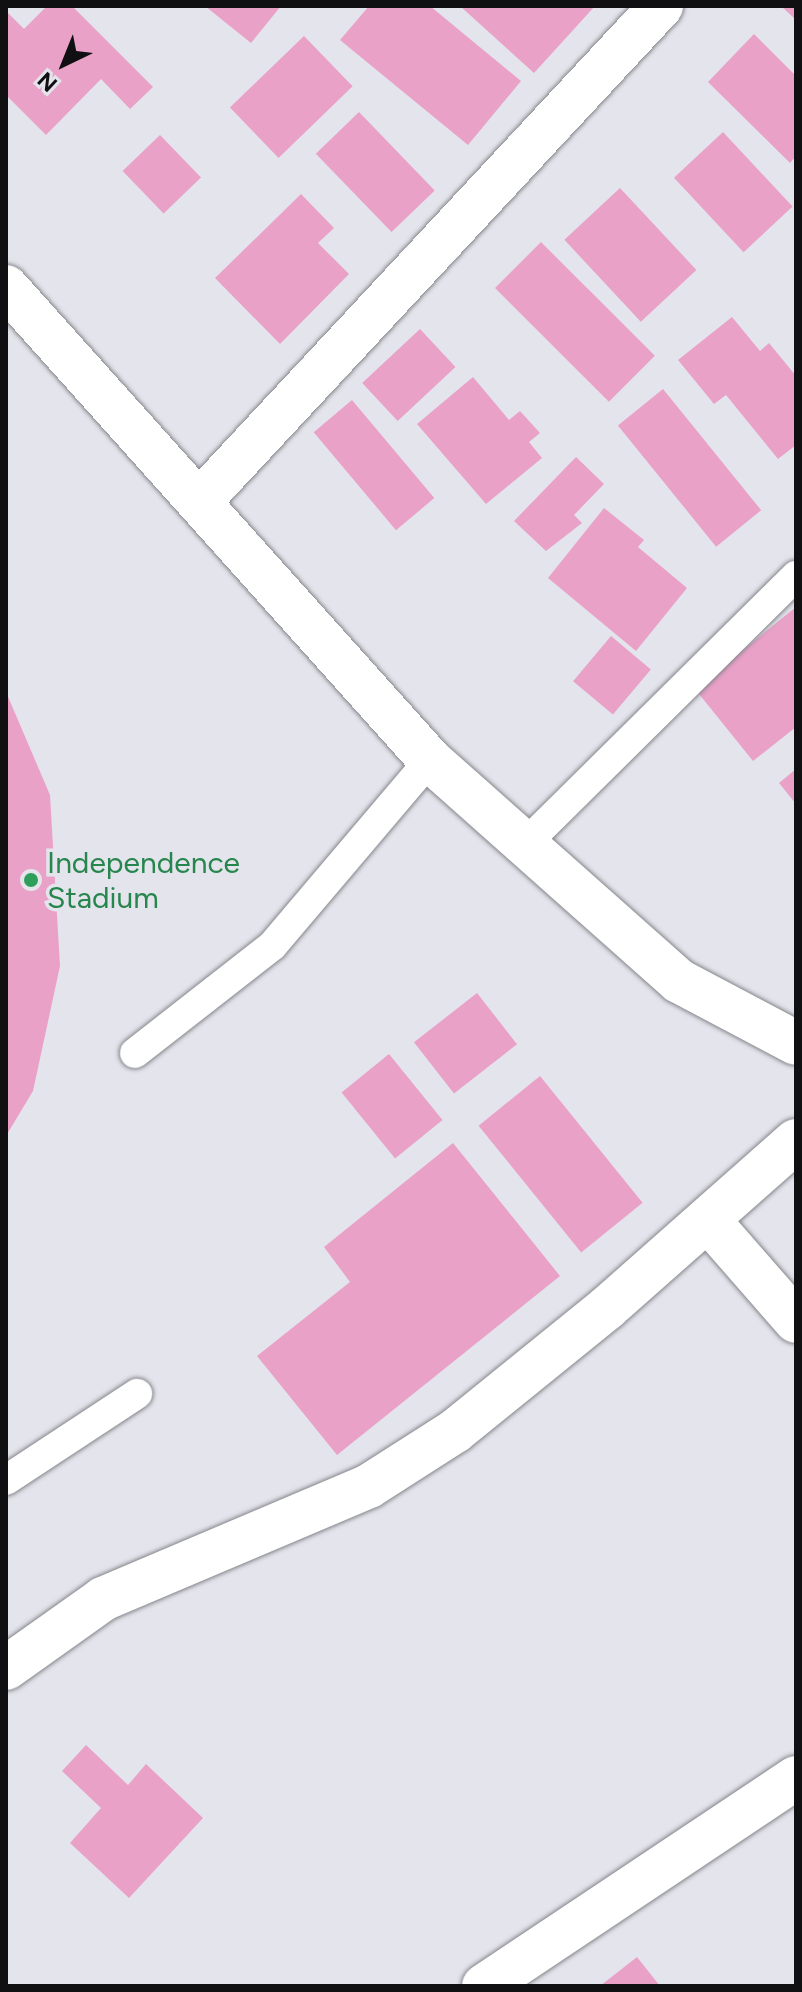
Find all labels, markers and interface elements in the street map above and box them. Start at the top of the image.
north arrow [24,24,104,104]
text: N [32,66,63,98]
place label: Independence Stadium [47,845,240,916]
marker: Independence Stadium [22,871,40,889]

